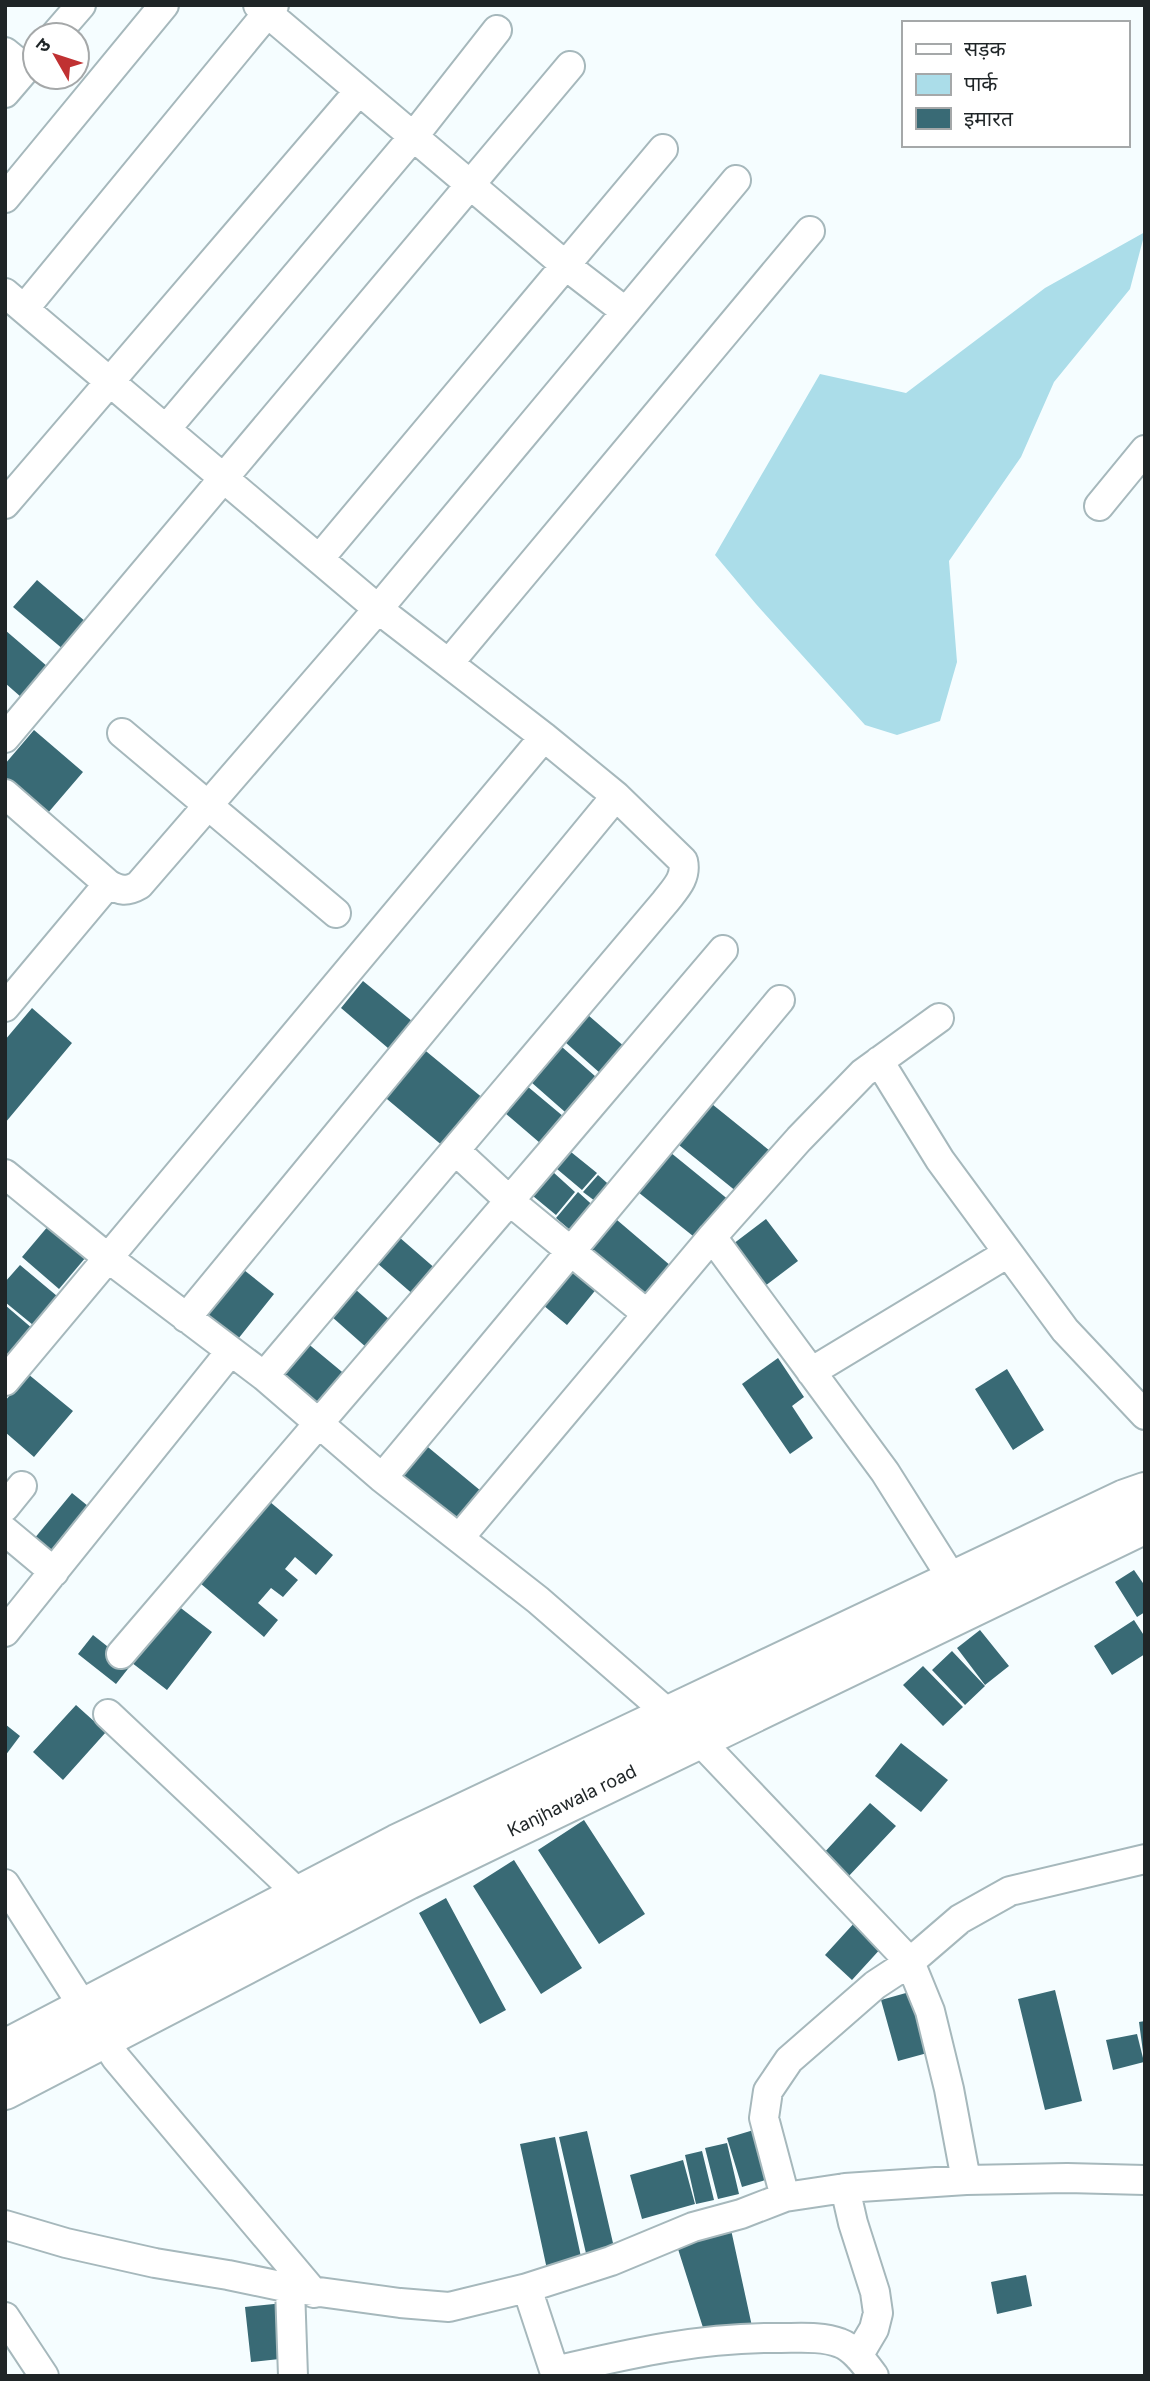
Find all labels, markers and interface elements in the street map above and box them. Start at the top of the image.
north arrow [21,21,91,91]
legend [902,21,1129,147]
text: उ [31,33,56,57]
text: सड़क [964,36,1006,61]
text: पार्क [964,71,998,96]
text: इमारत [964,106,1014,131]
street label: Kanjhawala road [504,1760,640,1841]

